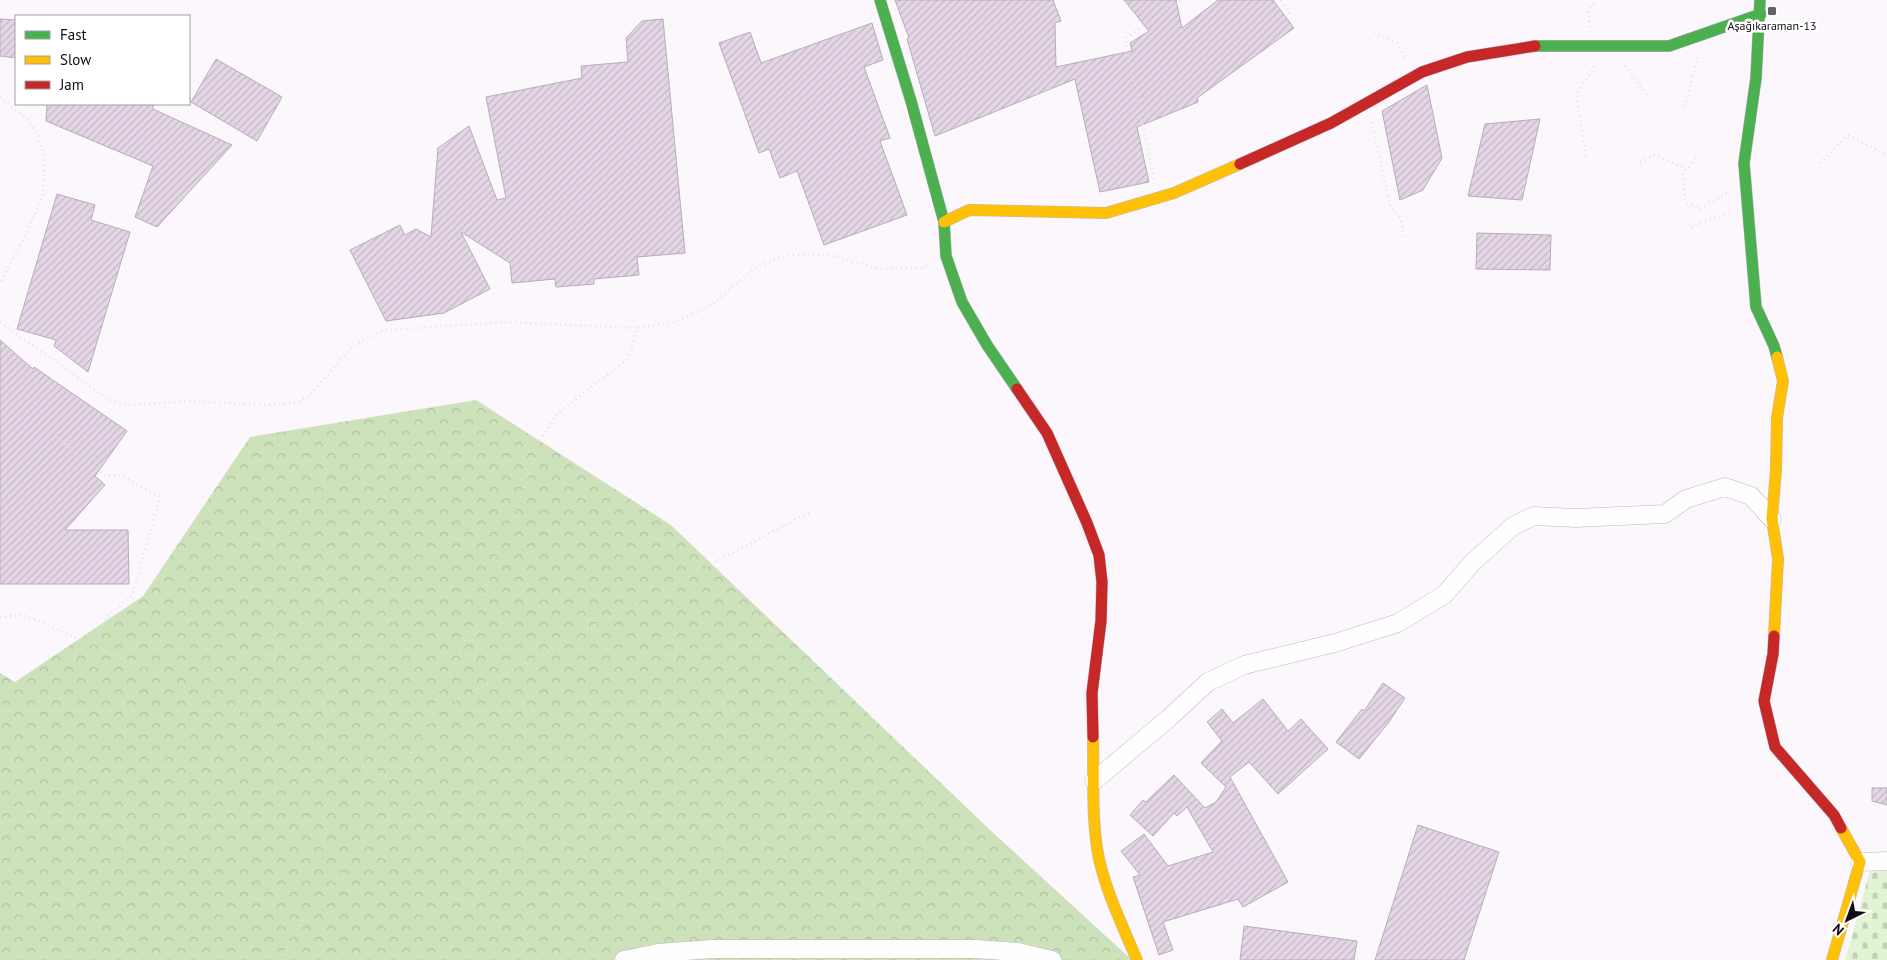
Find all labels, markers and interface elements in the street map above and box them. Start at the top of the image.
marker: Aşağıkaraman-13 [1766,5,1778,17]
legend [15,15,190,105]
place label: Aşağıkaraman-13 [1727,18,1817,33]
text: Fast [60,25,87,44]
text: Slow [60,50,91,69]
text: Jam [59,75,84,94]
north arrow [1822,895,1872,945]
text: N [1829,920,1848,939]

